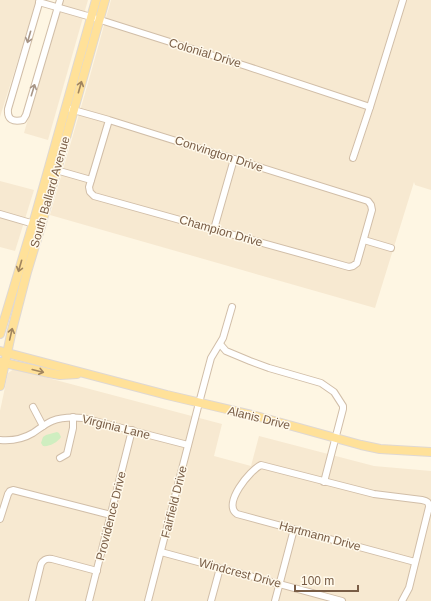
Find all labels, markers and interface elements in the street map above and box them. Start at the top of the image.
one-way arrow [25,31,32,44]
street label: Colonial Drive [167,35,243,71]
one-way arrow [77,80,84,93]
one-way arrow [30,84,37,97]
street label: Convington Drive [173,133,265,175]
street label: South Ballard Avenue [27,134,73,249]
street label: Champion Drive [178,212,265,250]
one-way arrow [16,260,23,273]
one-way arrow [7,328,15,341]
one-way arrow [31,367,44,375]
street label: Alanis Drive [226,403,292,433]
street label: Virginia Lane [80,412,152,442]
street label: Fairfield Drive [158,464,190,540]
street label: Providence Drive [93,470,129,562]
street label: Hartmann Drive [278,518,363,554]
street label: Windcrest Drive [197,555,283,591]
scale bar [295,567,358,593]
text: 100 m [301,574,334,588]

